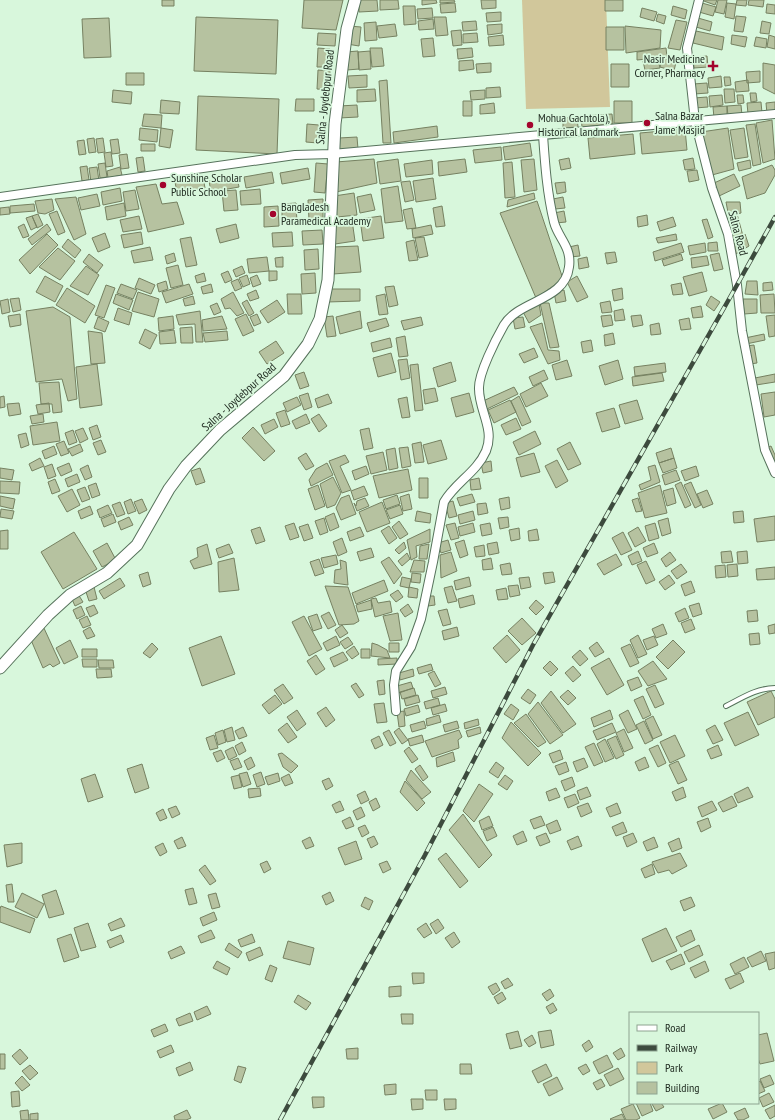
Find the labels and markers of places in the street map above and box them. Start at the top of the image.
place label: Nasir Medicine Corner, Pharmacy [634,51,705,80]
marker: Nasir Medicine Corner, Pharmacy [708,61,718,71]
place label: Salna Bazar Jame Masjid [654,108,705,137]
place label: Mohua Gachtola), Historical landmark [538,110,619,139]
marker: Salna Bazar Jame Masjid [642,118,652,128]
marker: Mohua Gachtola), Historical landmark [525,120,535,130]
place label: Sunshine Scholar Public School [171,170,243,199]
marker: Sunshine Scholar Public School [158,180,168,190]
place label: Bangladesh Paramedical Academy [281,199,371,228]
marker: Bangladesh Paramedical Academy [268,209,278,219]

